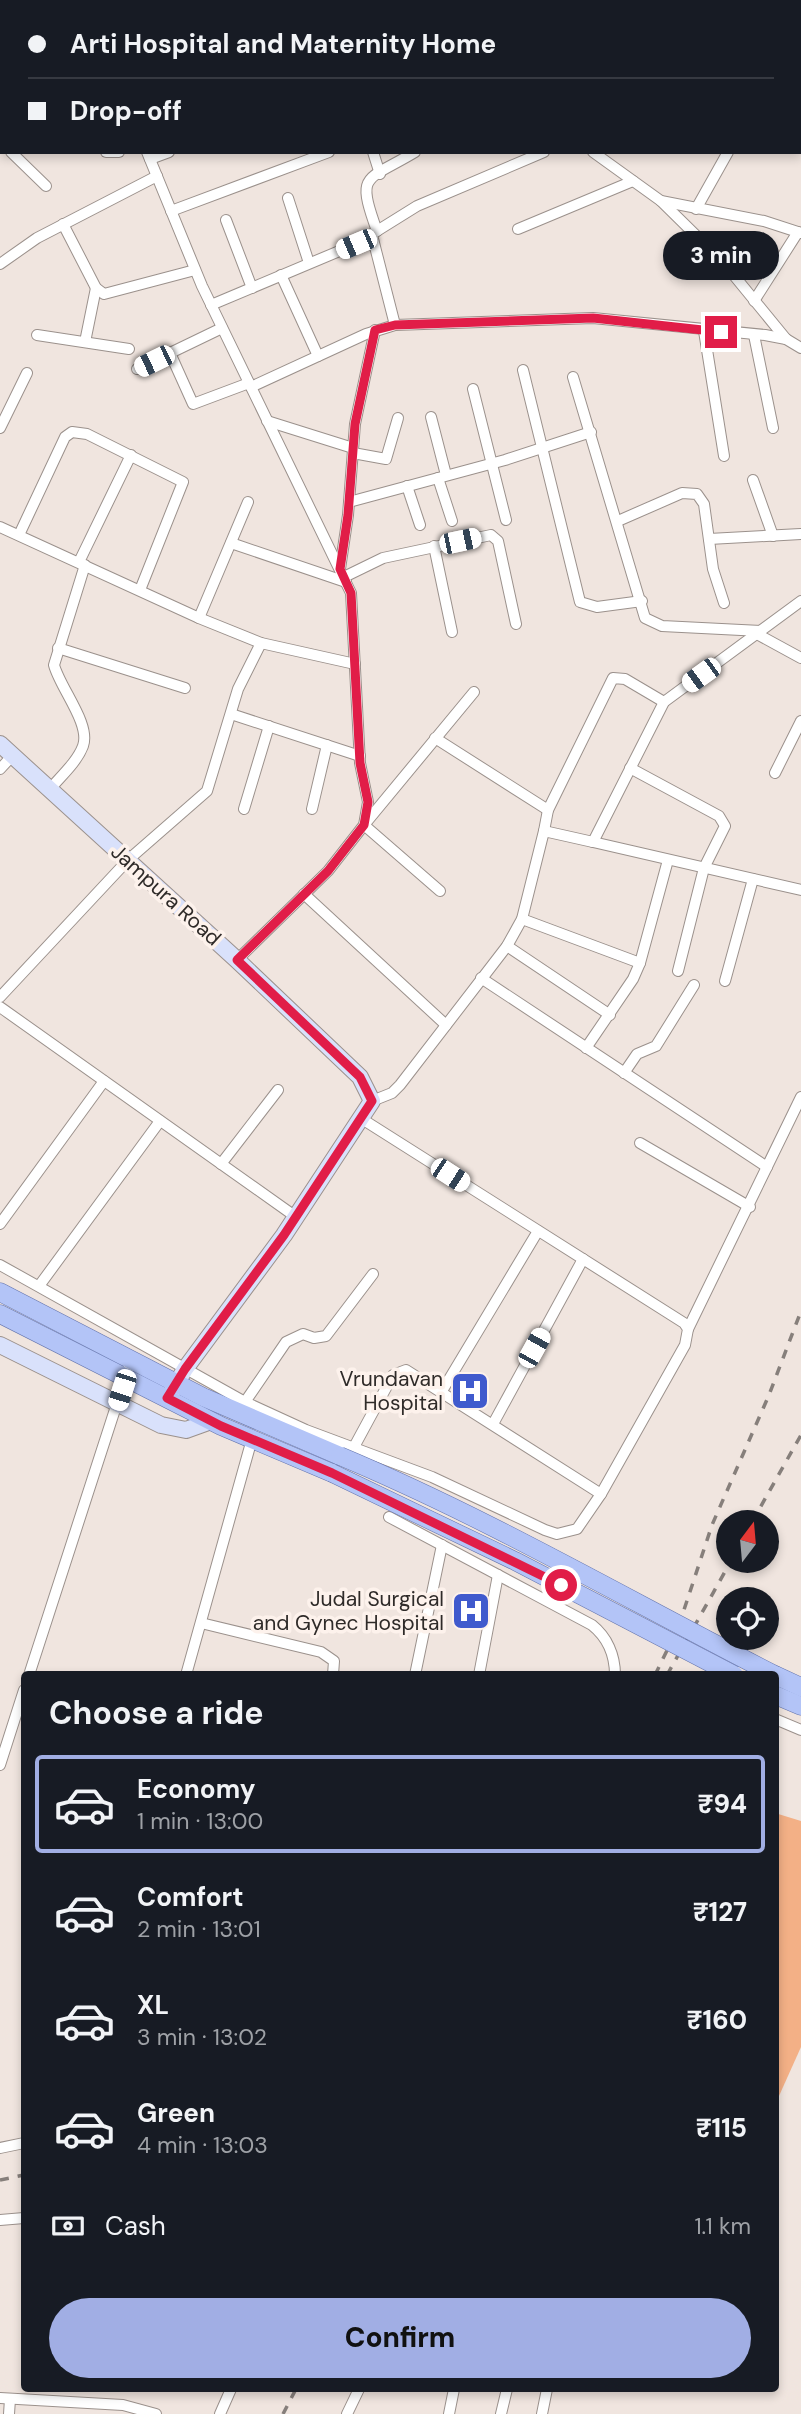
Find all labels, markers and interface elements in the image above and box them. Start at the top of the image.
text: Arti Hospital and Maternity Home [70,27,496,61]
text: Drop-off [70,94,182,128]
car [333,226,380,262]
callout: 3 min [663,230,779,280]
text: 3 min [690,240,752,270]
route end [705,316,737,348]
car [131,342,178,380]
car [438,526,483,556]
car [678,654,725,696]
street label: Jampura Road [105,838,227,952]
car [427,1155,474,1195]
car [515,1325,554,1371]
place label: Vrundavan Hospital [339,1365,443,1417]
car [106,1367,139,1413]
hospital icon: Vrundavan Hospital [449,1370,491,1412]
north arrow [716,1510,779,1573]
map controls [716,1510,779,1650]
route start [545,1569,577,1601]
place label: Judal Surgical and Gynec Hospital [253,1585,444,1637]
button: locate [716,1587,779,1650]
hospital icon: Judal Surgical and Gynec Hospital [450,1590,492,1632]
text: Choose a ride [49,1692,264,1734]
text: Economy [137,1772,255,1806]
icon: car [53,1773,116,1836]
text: ₹94 [698,1787,747,1821]
text: 1 min · 13:00 [137,1806,263,1836]
text: Comfort [137,1880,243,1914]
icon: car [53,1881,116,1944]
text: ₹127 [693,1895,747,1929]
text: 2 min · 13:01 [137,1914,261,1944]
text: XL [137,1988,169,2022]
icon: car [53,1989,116,2052]
text: ₹160 [687,2003,747,2037]
text: 3 min · 13:02 [137,2022,267,2052]
text: Green [137,2096,215,2130]
icon: car [53,2097,116,2160]
text: ₹115 [696,2111,747,2145]
text: 4 min · 13:03 [137,2130,268,2160]
icon: cash [49,2207,87,2245]
text: Cash [105,2209,166,2243]
text: 1.1 km [694,2211,751,2241]
button: Confirm [49,2298,751,2378]

